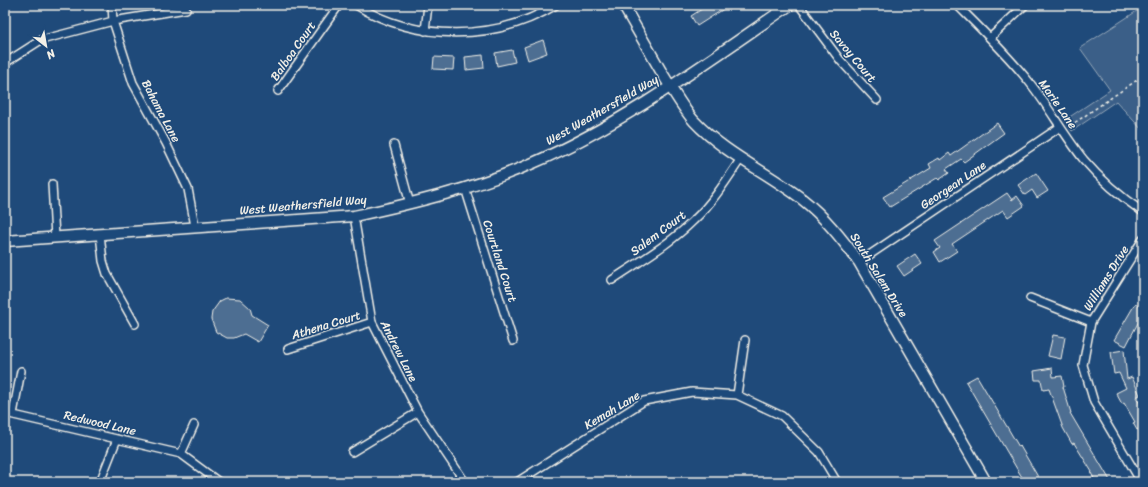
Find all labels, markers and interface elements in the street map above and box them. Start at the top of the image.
street label: Balboa Court [264,16,322,86]
street label: Savoy Court [824,24,882,88]
north arrow [26,26,66,66]
text: N [42,44,60,64]
street label: West Weathersfield Way [541,68,663,151]
street label: Marie Lane [1033,74,1083,134]
street label: Bahama Lane [135,76,187,146]
street label: Georgean Lane [915,155,991,215]
street label: West Weathersfield Way [239,188,368,222]
street label: Salem Court [625,205,691,261]
street label: Courtland Court [476,217,524,305]
street label: South Salem Drive [844,228,914,322]
street label: Williams Drive [1077,241,1135,315]
street label: Athena Court [288,304,363,346]
street label: Andrew Lane [374,315,424,386]
street label: Kemah Lane [580,385,644,435]
street label: Redwood Lane [62,404,138,442]

